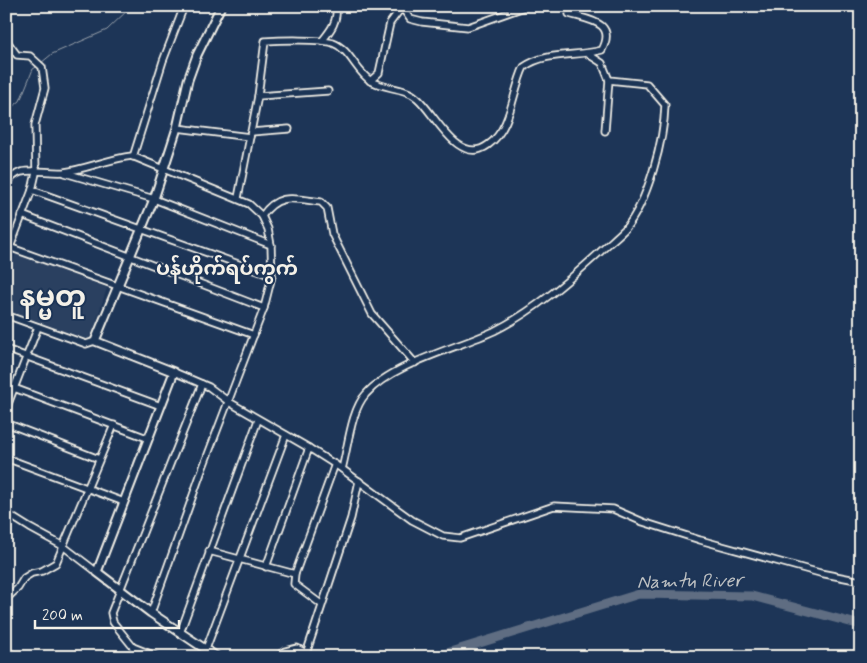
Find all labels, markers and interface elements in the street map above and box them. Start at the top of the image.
district label: ပန်ဟိုက်ရပ်ကွက် [156,255,298,284]
district label: နမ္မတူ [20,280,86,320]
water label: Namtu River [637,568,746,595]
scale bar [35,598,179,630]
text: 200 m [42,606,83,626]

